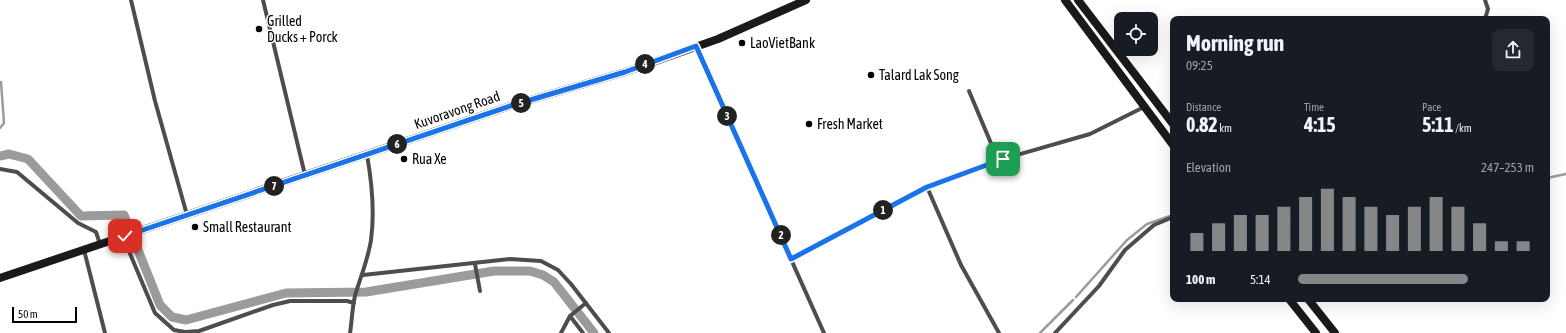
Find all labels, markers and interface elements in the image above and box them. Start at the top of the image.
map controls [1114,12,1158,56]
button: locate [1114,12,1158,56]
place label: Grilled Ducks + Porck [267,13,338,45]
marker: Grilled Ducks + Porck [254,24,264,34]
button: share [1492,29,1534,71]
text: Morning run [1186,30,1284,56]
place label: LaoVietBank [750,35,815,51]
marker: LaoVietBank [737,38,747,48]
pin: 4 [635,54,655,74]
text: 4 [642,58,648,70]
text: 09:25 [1186,58,1213,73]
place label: Talard Lak Song [879,67,959,83]
marker: Talard Lak Song [866,70,876,80]
street label: Kuvoravong Road [412,88,502,132]
pin: 5 [511,93,531,113]
text: 5 [518,97,524,109]
text: Distance [1186,101,1221,113]
text: Time [1304,101,1324,113]
text: Pace [1422,101,1441,113]
pin: 3 [717,106,737,126]
text: 3 [724,110,730,122]
text: 0.82 [1186,113,1218,136]
text: 4:15 [1304,113,1336,136]
text: 5:11 [1422,113,1454,136]
place label: Fresh Market [817,116,883,132]
marker: Fresh Market [804,119,814,129]
text: km [1218,122,1232,134]
text: /km [1454,122,1472,134]
pin: 6 [387,134,407,154]
text: 6 [394,138,400,150]
pin [986,142,1020,176]
icon: arrive [992,148,1014,170]
place label: Rua Xe [412,151,447,167]
marker: Rua Xe [399,154,409,164]
text: Elevation [1186,160,1231,175]
text: 247–253 m [1481,160,1534,175]
pin: 7 [264,176,284,196]
text: 7 [271,180,277,192]
pin: 1 [873,200,893,220]
text: 1 [880,204,886,216]
pin [108,219,142,253]
place label: Small Restaurant [203,219,292,235]
marker: Small Restaurant [190,222,200,232]
icon: check [114,225,136,247]
pin: 2 [771,225,791,245]
text: 2 [778,229,784,241]
text: 100 m [1186,272,1215,287]
text: 5:14 [1250,272,1271,287]
scale bar [12,305,77,324]
text: 50 m [18,308,38,320]

